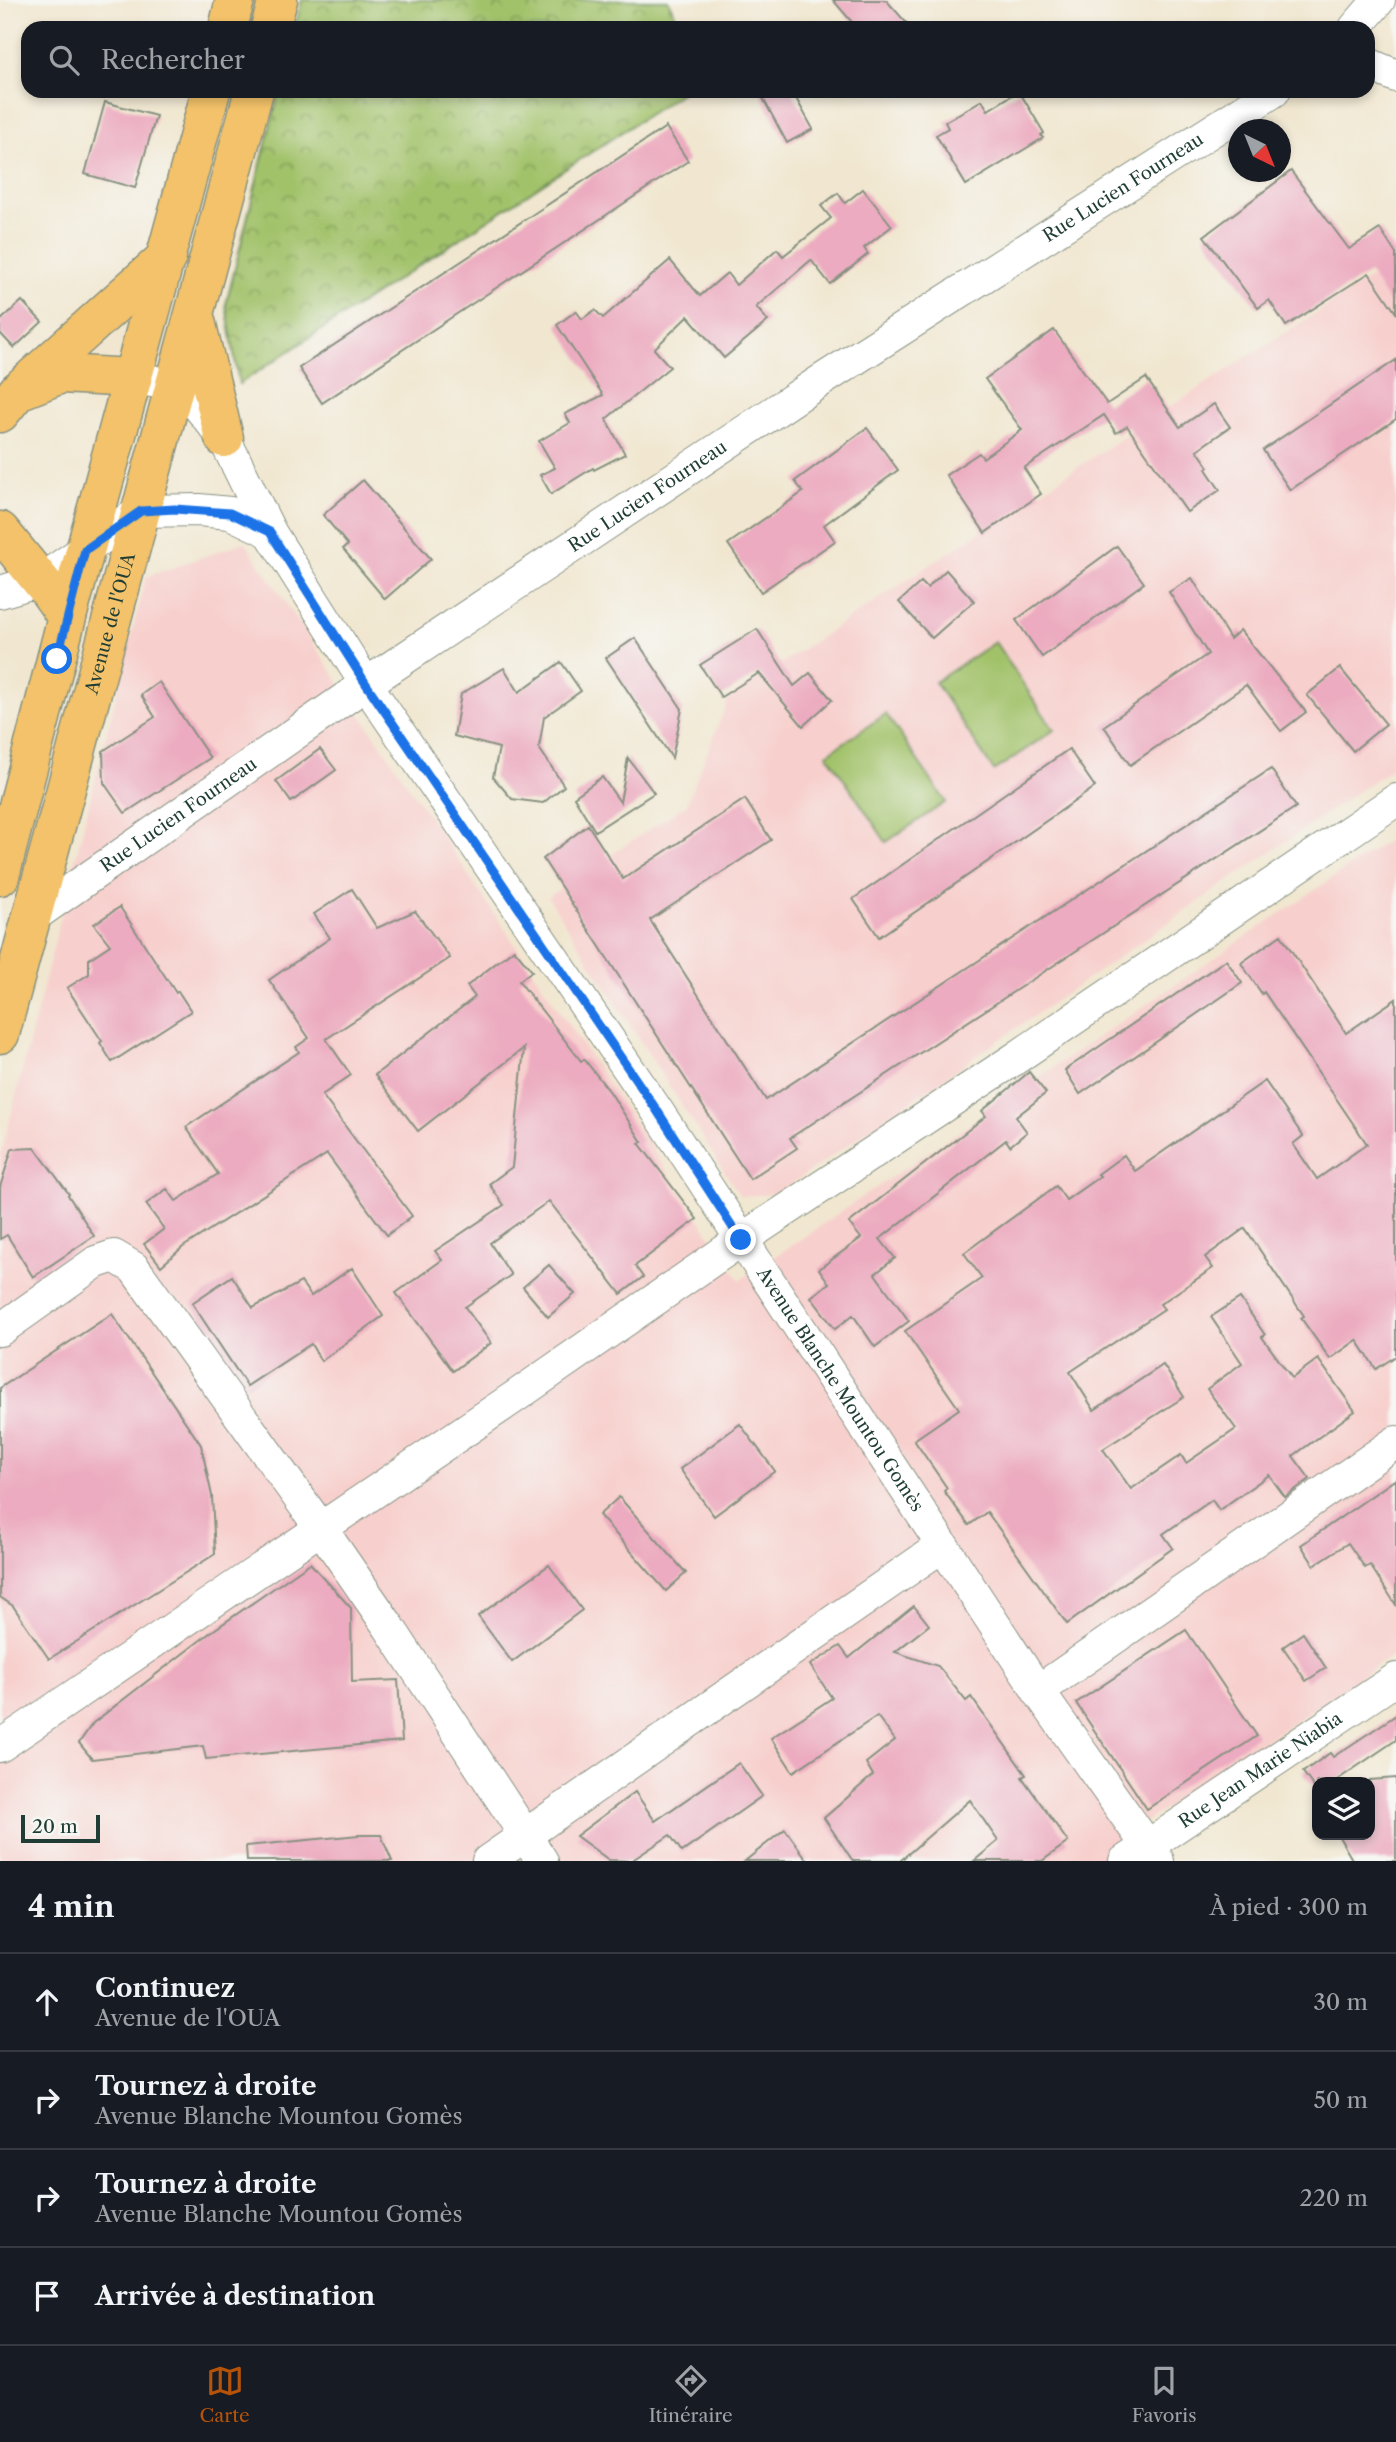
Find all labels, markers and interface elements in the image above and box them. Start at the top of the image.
search box [21,21,1375,98]
icon: search [45,41,83,79]
text: Rechercher [101,44,245,76]
north arrow [1228,119,1291,182]
street label: Rue Lucien Fourneau [1039,128,1207,247]
street label: Rue Lucien Fourneau [564,436,731,557]
street label: Avenue de l'OUA [80,550,140,698]
route start [41,643,72,674]
street label: Rue Lucien Fourneau [96,753,261,877]
route end [725,1224,756,1255]
street label: Avenue Blanche Mountou Gomès [751,1262,928,1516]
street label: Rue Jean Marie Niabia [1174,1707,1347,1833]
map controls [1312,1777,1375,1840]
button: layers [1312,1777,1375,1840]
scale bar [21,1812,100,1844]
text: 20 m [32,1815,78,1838]
text: 4 min [28,1888,114,1925]
text: À pied · 300 m [1210,1893,1368,1921]
text: Continuez [95,1972,235,2004]
icon: ahead [28,1983,66,2021]
text: 30 m [1313,1988,1368,2016]
text: Avenue de l'OUA [95,2004,281,2032]
text: Tournez à droite [95,2070,317,2102]
icon: right [28,2081,66,2119]
text: 50 m [1313,2086,1368,2114]
text: Avenue Blanche Mountou Gomès [95,2102,462,2130]
text: Tournez à droite [95,2168,317,2200]
icon: right [28,2179,66,2217]
text: 220 m [1299,2184,1368,2212]
text: Avenue Blanche Mountou Gomès [95,2200,462,2228]
icon: arrive [28,2277,66,2315]
text: Arrivée à destination [95,2280,375,2312]
tab: Carte [200,2362,250,2427]
tab: Itinéraire [649,2362,733,2427]
tab: Favoris [1132,2362,1196,2427]

